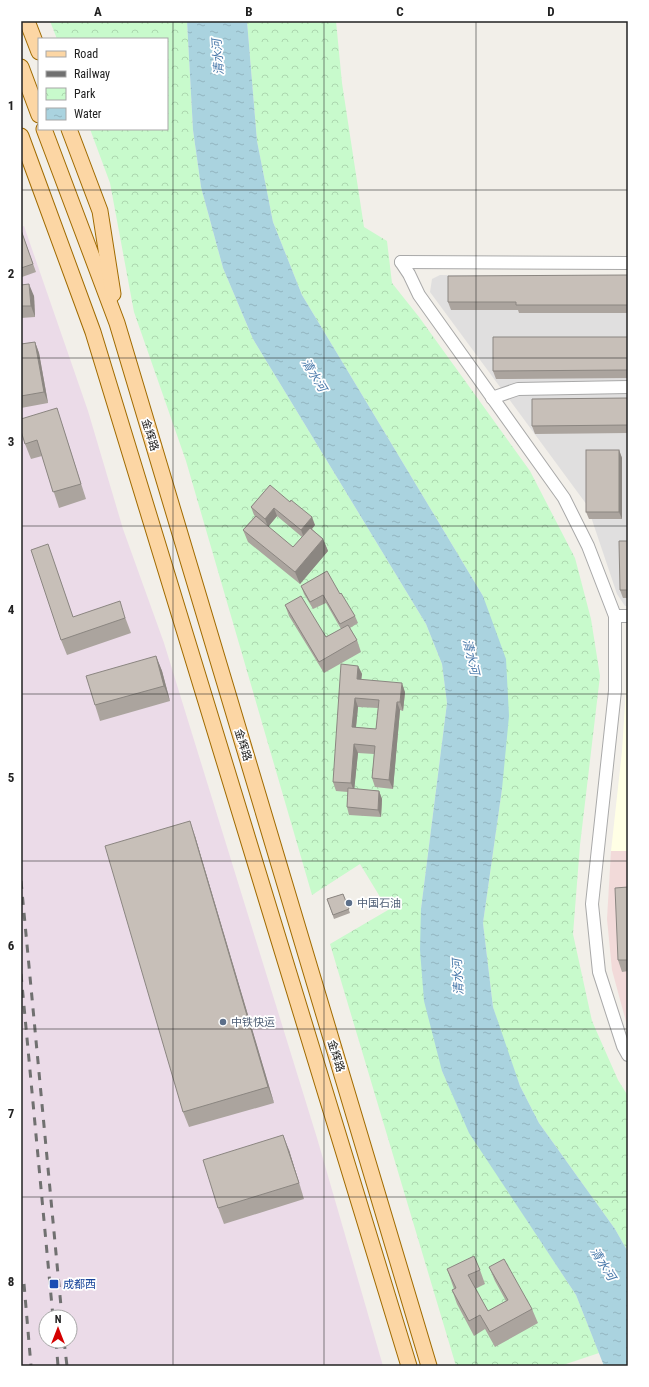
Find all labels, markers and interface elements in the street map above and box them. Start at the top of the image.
text: A [94,4,102,19]
text: B [245,4,253,19]
text: C [396,4,404,19]
text: D [547,4,555,19]
water label: 清水河 [210,37,226,75]
legend [38,38,168,130]
text: Road [74,47,98,61]
text: Railway [74,67,110,81]
text: Park [74,87,96,101]
text: 1 [8,98,14,113]
text: Water [74,107,102,121]
text: 2 [8,266,15,281]
water label: 清水河 [299,356,330,396]
street label: 金辉路 [139,417,161,453]
text: 3 [8,434,14,449]
text: 4 [8,602,15,617]
water label: 清水河 [460,638,482,678]
street label: 金辉路 [232,727,254,763]
text: 5 [8,770,15,785]
place label: 中国石油 [357,897,401,910]
marker: 中国石油 [344,898,354,908]
text: 6 [8,938,15,953]
water label: 清水河 [450,957,466,995]
place label: 中铁快运 [231,1016,275,1029]
marker: 中铁快运 [218,1017,228,1027]
street label: 金辉路 [325,1038,347,1074]
text: 7 [8,1106,15,1121]
water label: 清水河 [588,1245,620,1285]
text: 8 [8,1274,14,1289]
marker: 成都西 [48,1278,60,1290]
place label: 成都西 [63,1278,96,1291]
north arrow [38,1309,78,1349]
text: N [55,1313,62,1326]

